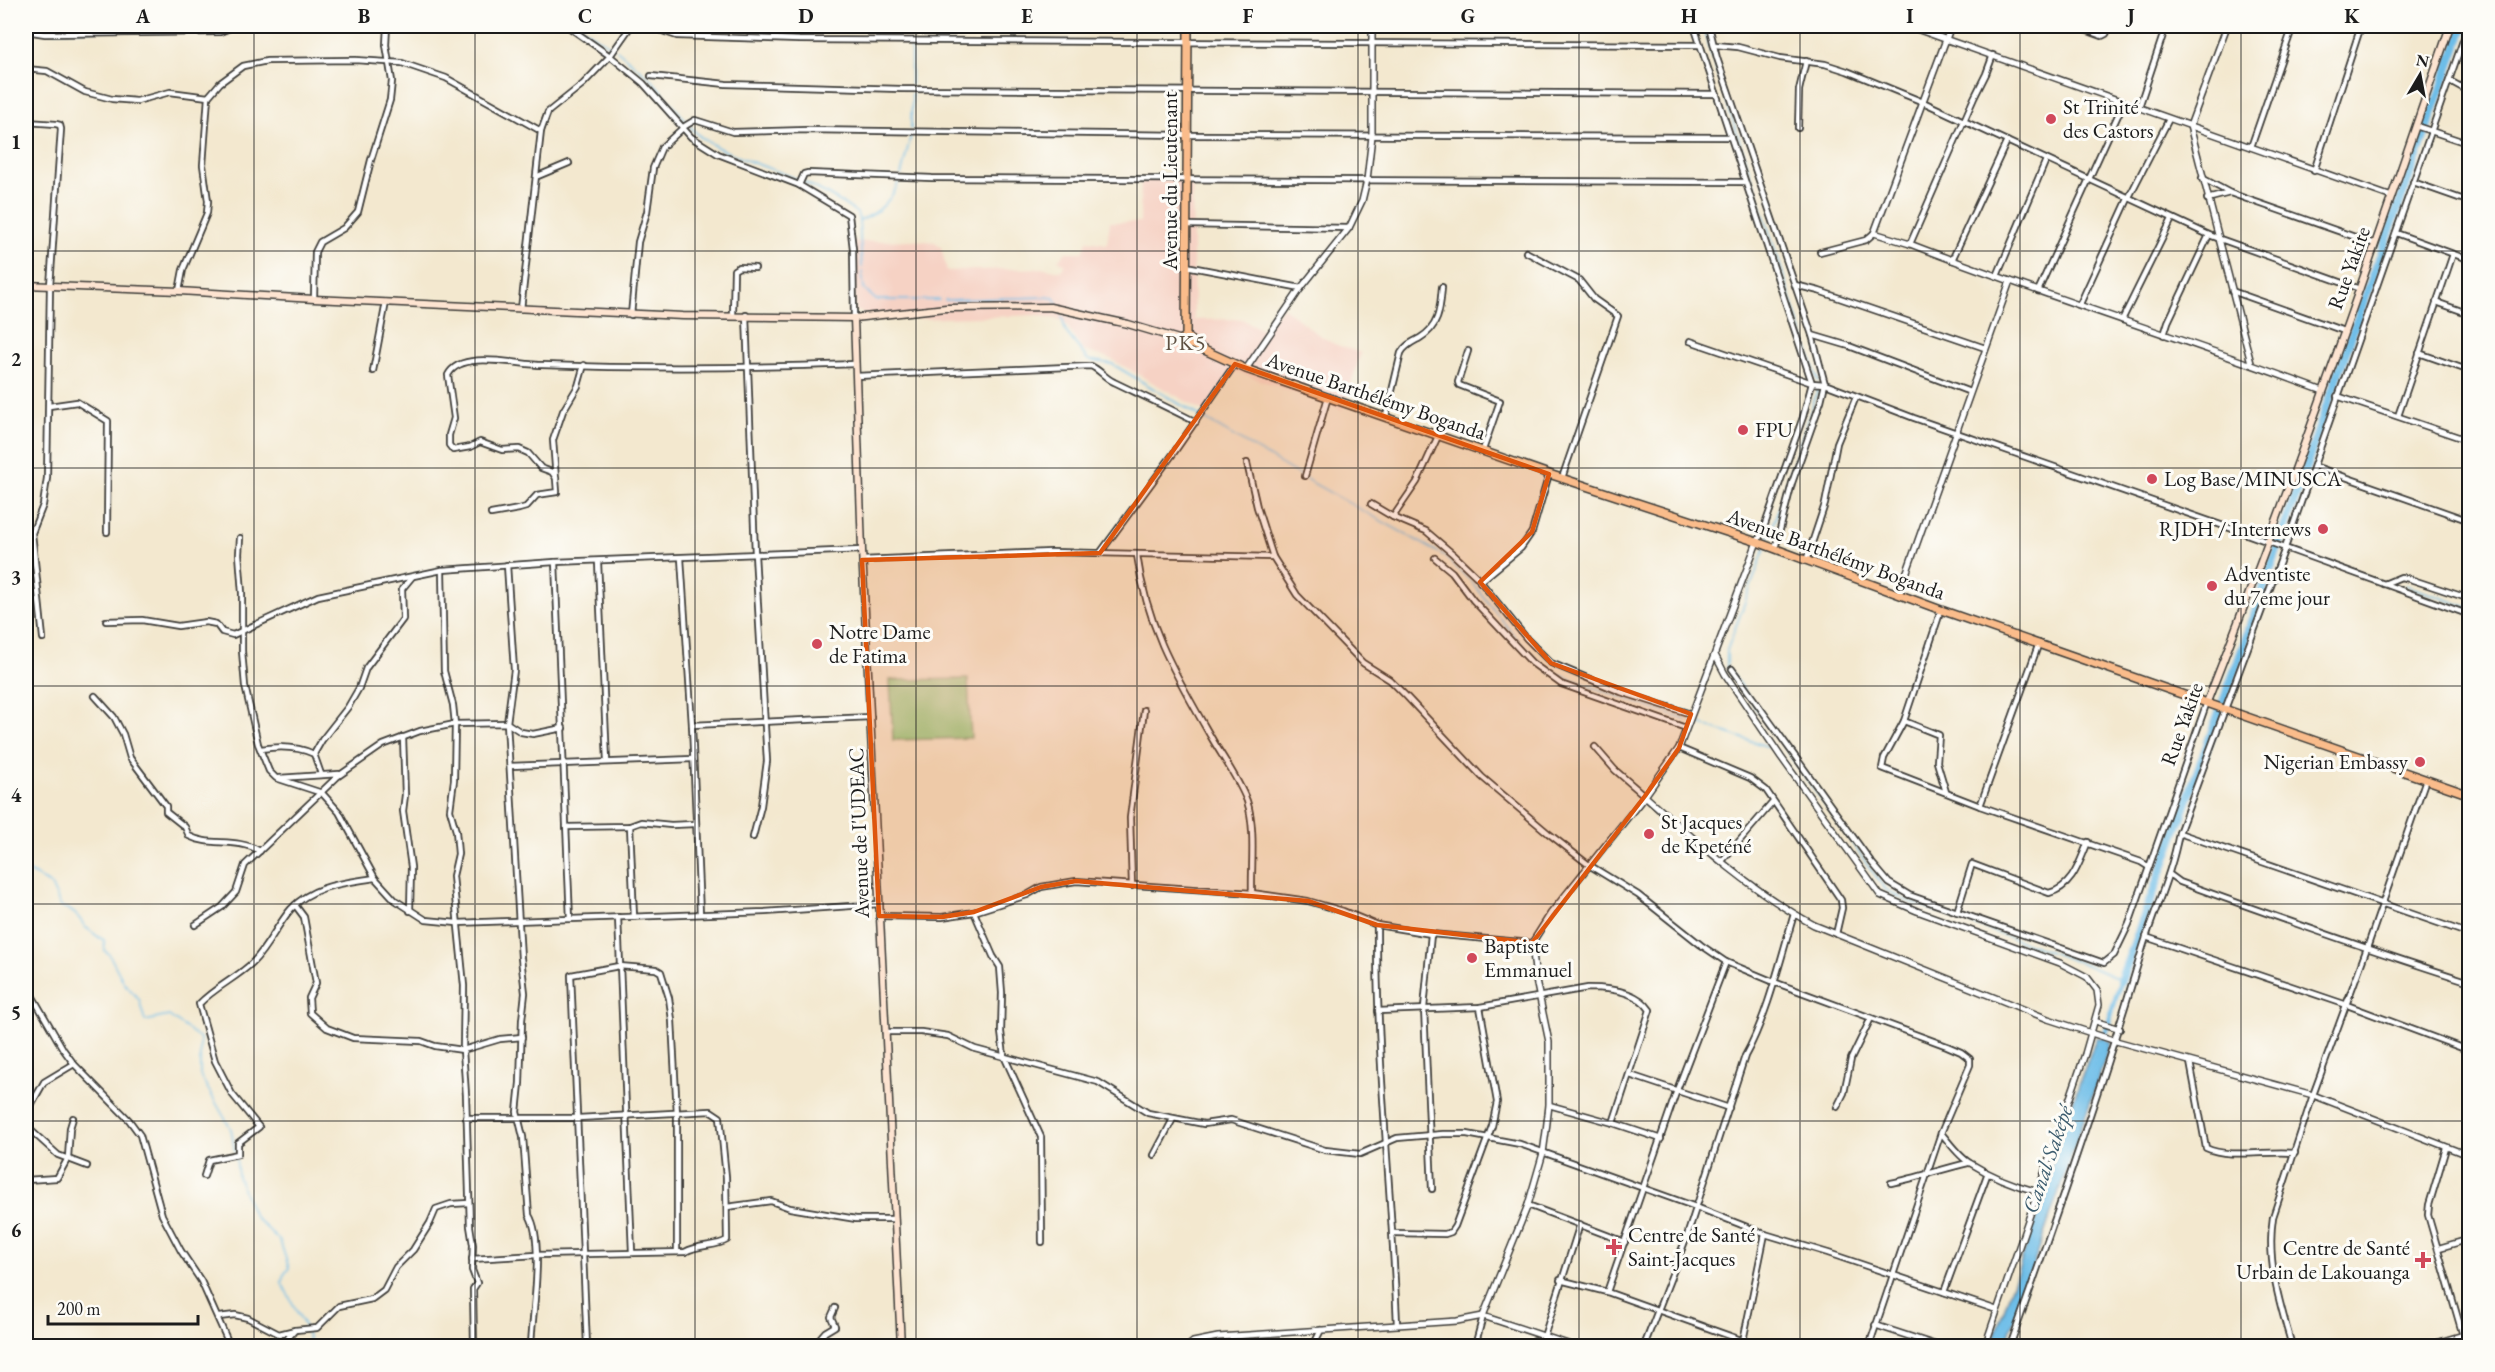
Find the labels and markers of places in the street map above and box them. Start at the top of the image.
place label: St Trinité des Castors [2063,93,2154,144]
marker: St Trinité des Castors [2044,112,2058,126]
place label: FPU [1755,416,1793,443]
marker: FPU [1736,423,1750,437]
place label: Log Base/MINUSCA [2164,465,2342,492]
marker: Log Base/MINUSCA [2145,472,2159,486]
place label: RJDH / Internews [2159,515,2311,542]
marker: RJDH / Internews [2316,522,2330,536]
place label: Adventiste du 7eme jour [2223,560,2330,611]
marker: Adventiste du 7eme jour [2205,579,2219,593]
place label: Notre Dame de Fatima [829,618,931,669]
marker: Notre Dame de Fatima [810,637,824,651]
place label: Nigerian Embassy [2264,748,2409,775]
marker: Nigerian Embassy [2413,755,2427,769]
place label: St Jacques de Kpeténé [1661,808,1751,859]
marker: St Jacques de Kpeténé [1642,827,1656,841]
place label: Baptiste Emmanuel [1484,932,1572,983]
marker: Baptiste Emmanuel [1465,951,1479,965]
place label: Centre de Santé Saint-Jacques [1628,1221,1755,1272]
place label: Centre de Santé Urbain de Lakouanga [2236,1234,2411,1285]
marker: Centre de Santé Saint-Jacques [1605,1238,1623,1256]
marker: Centre de Santé Urbain de Lakouanga [2414,1251,2432,1269]

